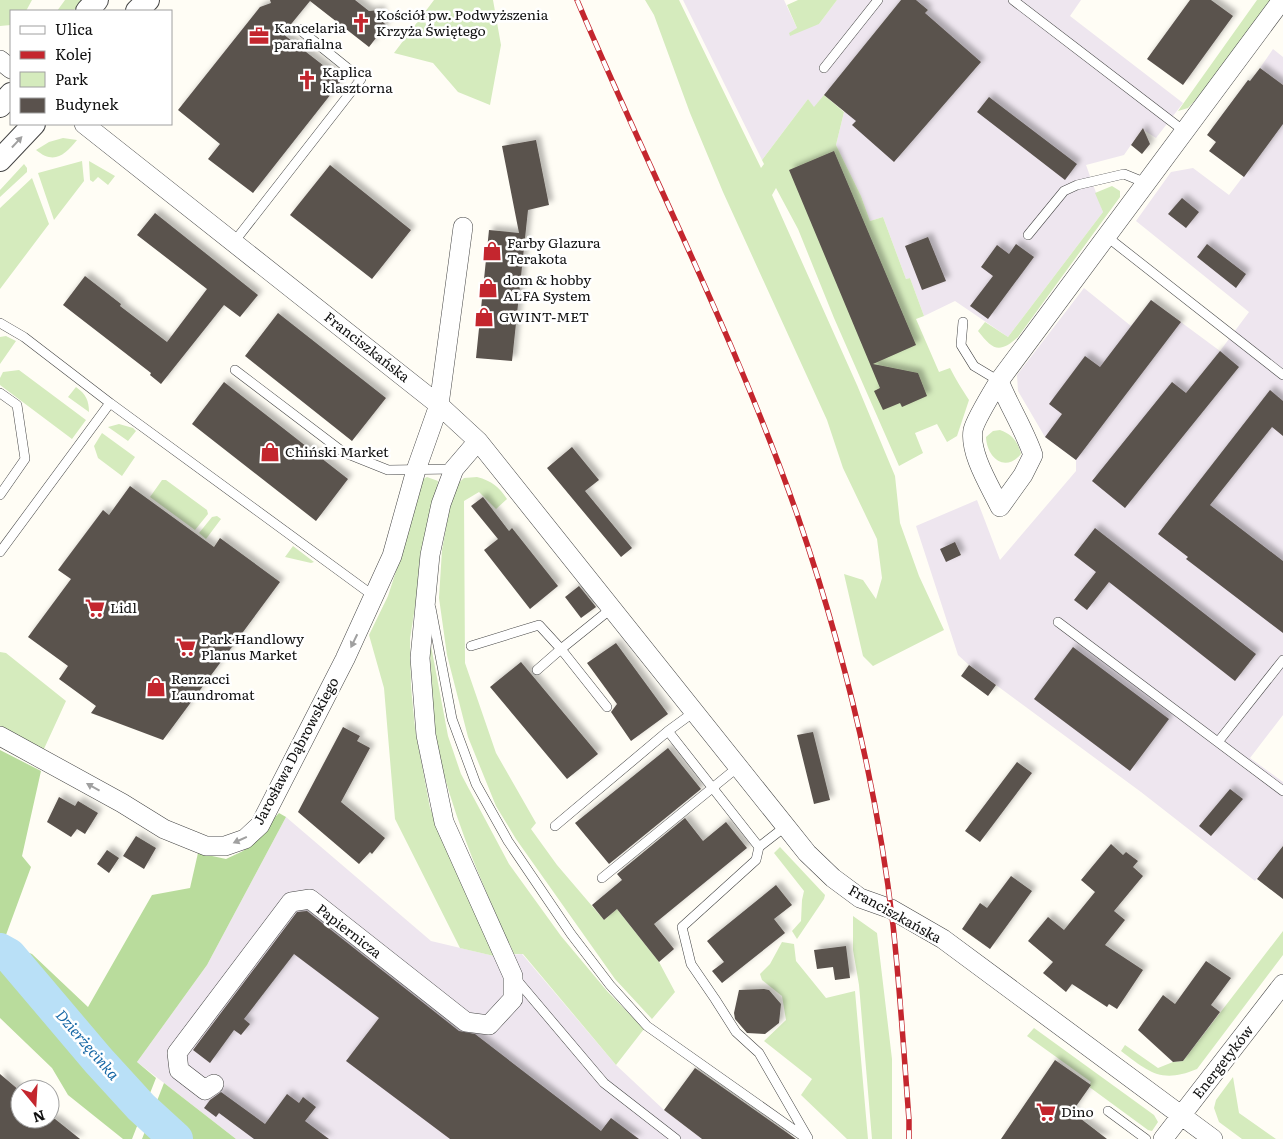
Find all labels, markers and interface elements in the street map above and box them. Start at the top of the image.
place label: Kościół pw. Podwyższenia Krzyża Świętego [376,4,549,40]
legend [10,10,172,125]
church icon: Kościół pw. Podwyższenia Krzyża Świętego [350,12,372,34]
text: Ulica [55,17,94,40]
place label: Kancelaria parafialna [274,17,346,53]
office icon: Kancelaria parafialna [248,25,270,47]
text: Kolej [55,42,92,65]
place label: Kaplica klasztorna [322,61,393,97]
text: Park [55,67,89,90]
church icon: Kaplica klasztorna [296,69,318,91]
text: Budynek [55,92,119,115]
one-way arrow [11,137,23,149]
place label: Farby Glazura Terakota [507,232,601,268]
shop icon: Farby Glazura Terakota [481,240,503,262]
place label: dom & hobby ALFA System [503,269,592,305]
shop icon: dom & hobby ALFA System [477,277,499,299]
street label: Franciszkańska [321,306,415,386]
shop icon: GWINT-MET [473,306,495,328]
place label: GWINT-MET [499,306,589,326]
shop icon: Chiński Market [259,441,281,463]
place label: Chiński Market [285,441,389,461]
supermarket icon: Lidl [84,597,106,619]
place label: Lidl [110,597,137,617]
place label: Park Handlowy Planus Market [201,628,305,664]
one-way arrow [350,634,358,648]
supermarket icon: Park Handlowy Planus Market [175,636,197,658]
place label: Renzacci Laundromat [171,668,255,704]
street label: Jarosława Dąbrowskiego [248,673,343,828]
shop icon: Renzacci Laundromat [145,676,167,698]
one-way arrow [86,783,100,791]
one-way arrow [232,836,247,845]
street label: Franciszkańska [845,879,946,947]
street label: Papiernicza [313,898,387,962]
water label: Dzierżęcinka [51,1004,126,1085]
street label: Energetyków [1187,1020,1257,1102]
north arrow [10,1079,60,1129]
supermarket icon: Dino [1035,1101,1057,1123]
place label: Dino [1061,1101,1094,1121]
text: N [30,1106,48,1129]

